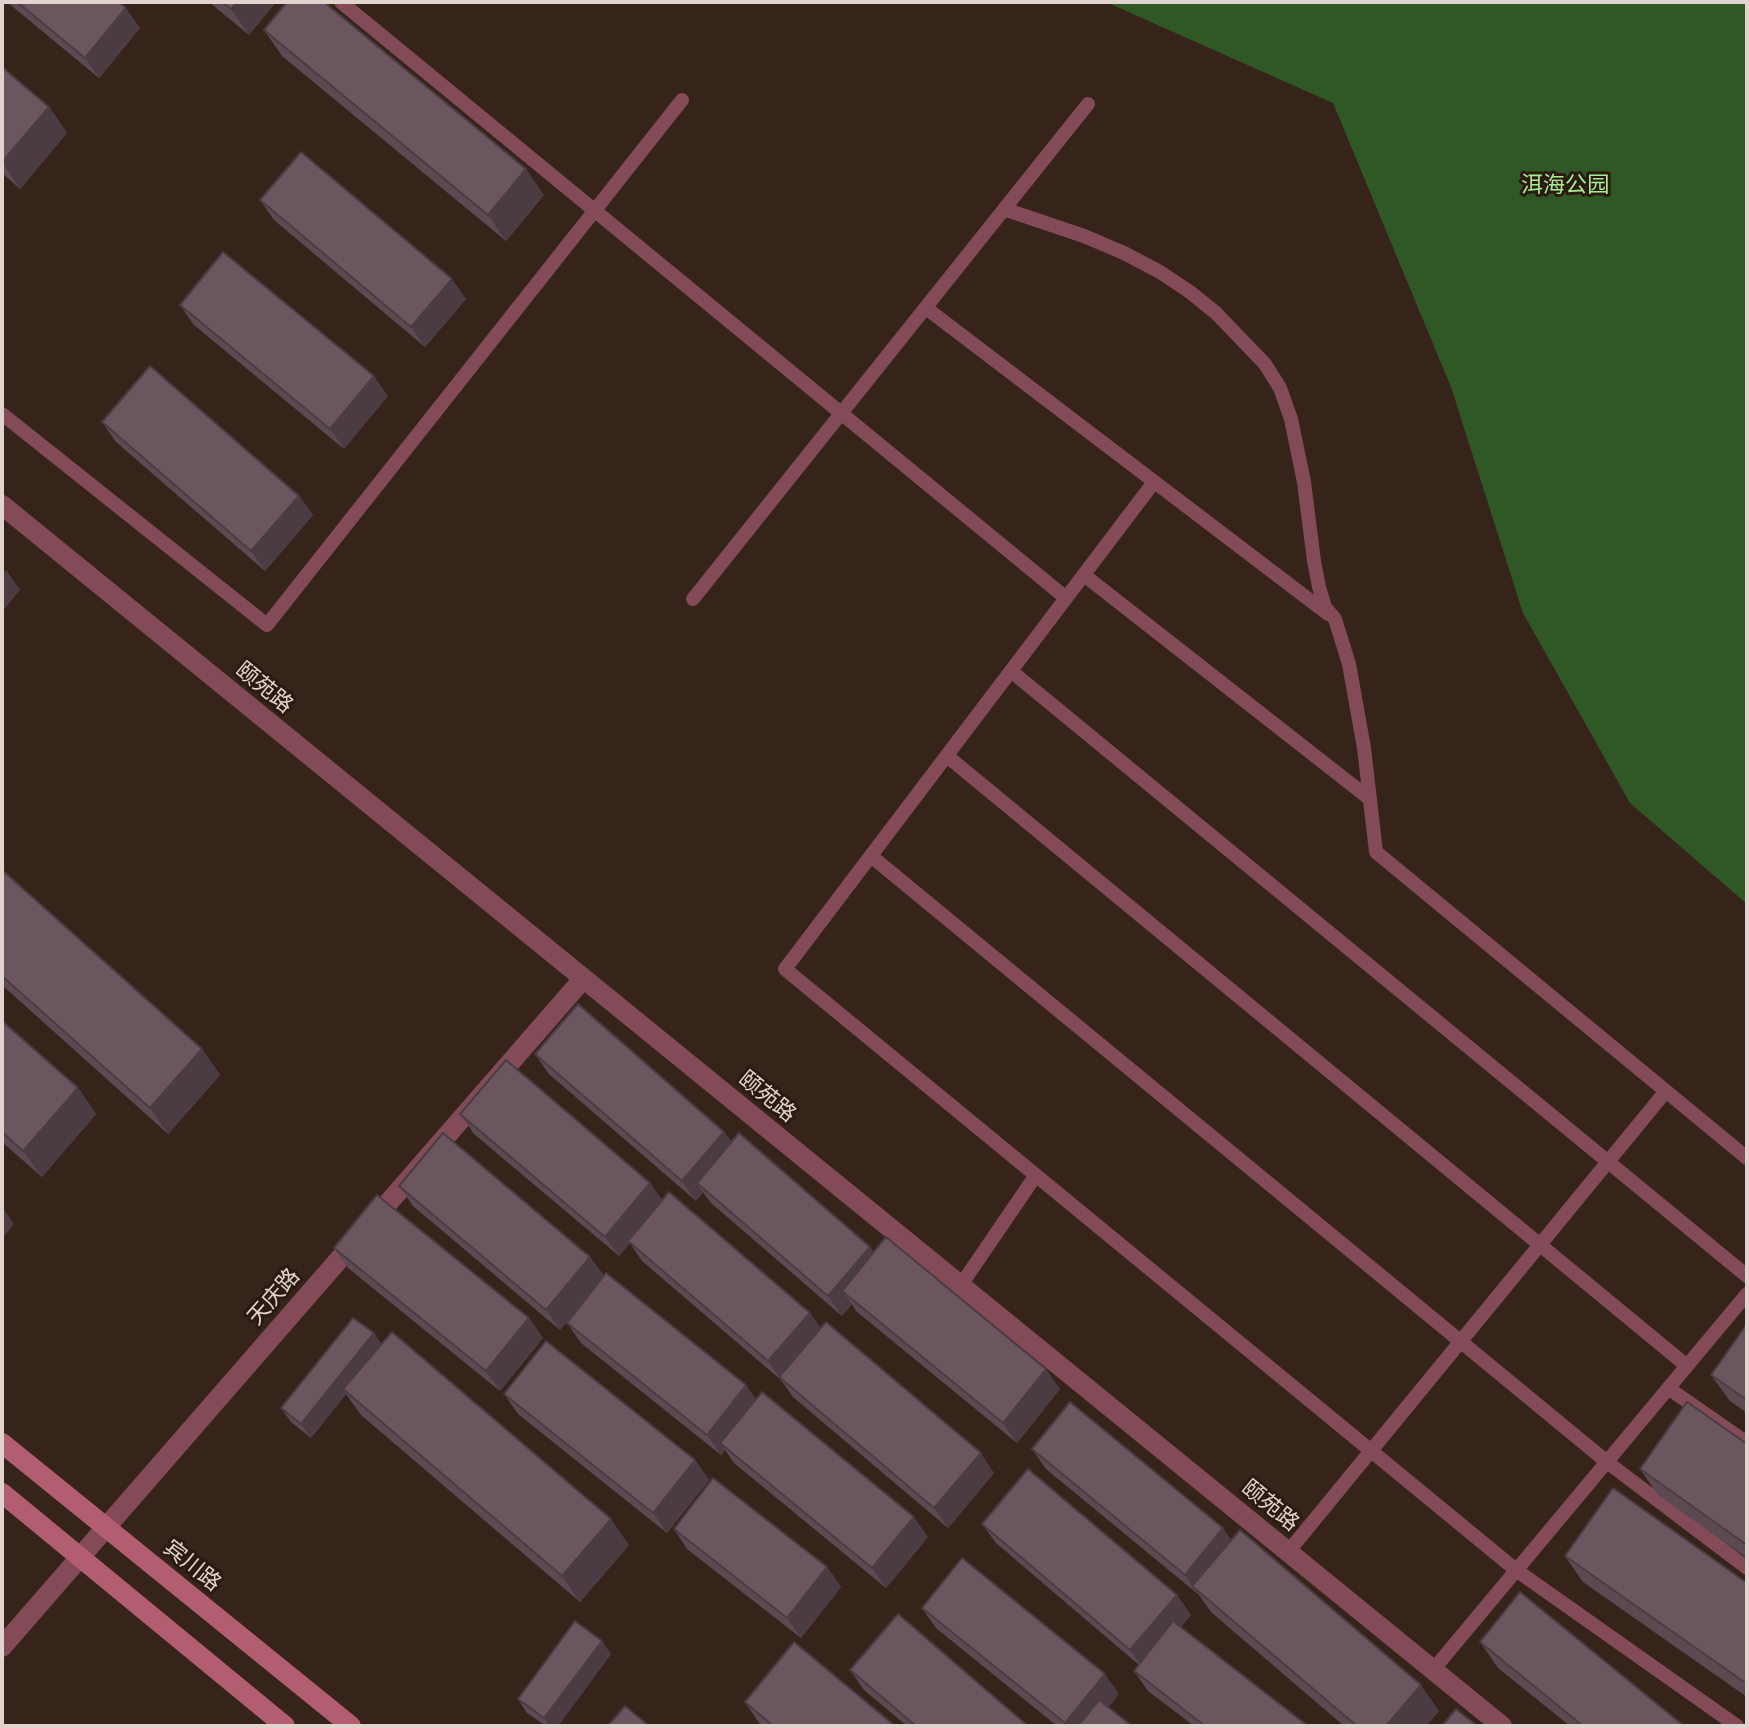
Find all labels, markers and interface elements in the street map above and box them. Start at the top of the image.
park label: 洱海公园 [1521,173,1609,199]
street label: 颐苑路 [230,657,298,719]
street label: 颐苑路 [733,1066,801,1128]
street label: 天庆路 [242,1263,306,1331]
street label: 颐苑路 [1236,1475,1304,1537]
street label: 宾川路 [158,1535,226,1597]

